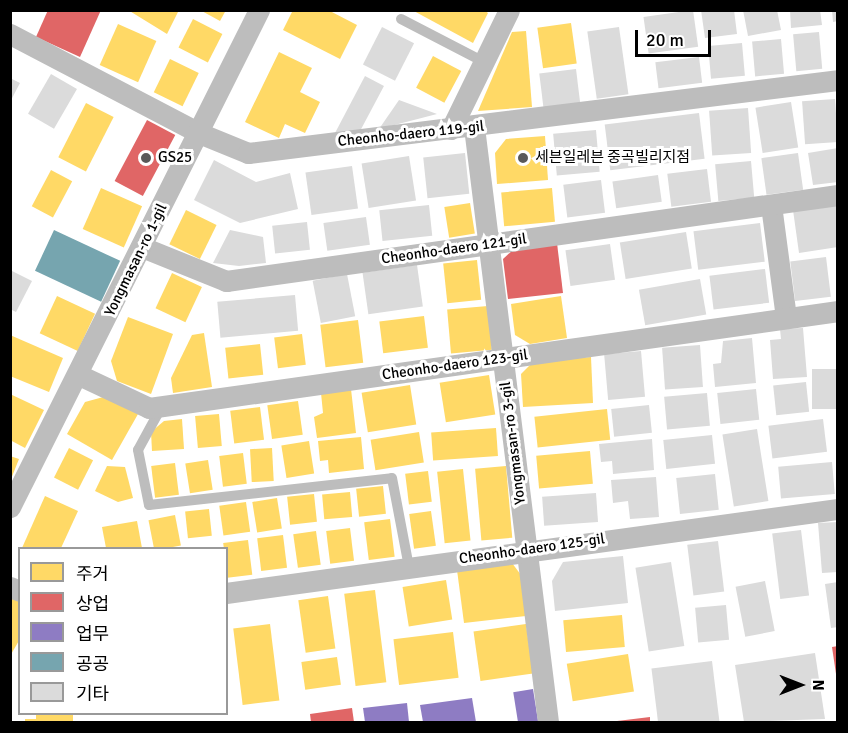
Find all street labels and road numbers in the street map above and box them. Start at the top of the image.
street label: Cheonho-daero 119-gil [337,117,485,151]
street label: Yongmasan-ro 1-gil [101,201,171,319]
street label: Cheonho-daero 121-gil [380,230,528,268]
street label: Cheonho-daero 123-gil [381,346,529,384]
street label: Yongmasan-ro 3-gil [497,380,529,506]
street label: Cheonho-daero 125-gil [458,530,606,568]

